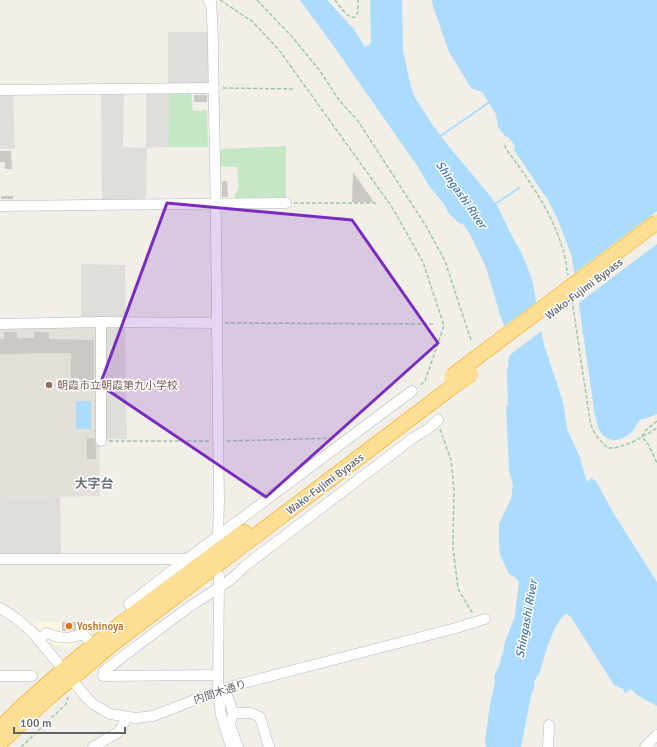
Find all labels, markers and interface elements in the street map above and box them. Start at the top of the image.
water label: Shingashi River [432,158,491,233]
street label: Wako-Fujimi Bypass [543,256,625,322]
place label: 朝霞市立朝霞第九小学校 [57,379,178,392]
marker: 朝霞市立朝霞第九小学校 [44,380,54,390]
street label: Wako-Fujimi Bypass [284,451,366,517]
district label: 大字台 [74,476,114,492]
water label: Shingashi River [513,577,542,659]
place label: Yoshinoya [77,620,124,633]
marker: Yoshinoya [64,621,74,631]
street label: 内間木通り [192,677,248,707]
scale bar [14,709,125,735]
text: 100 m [20,716,52,731]

